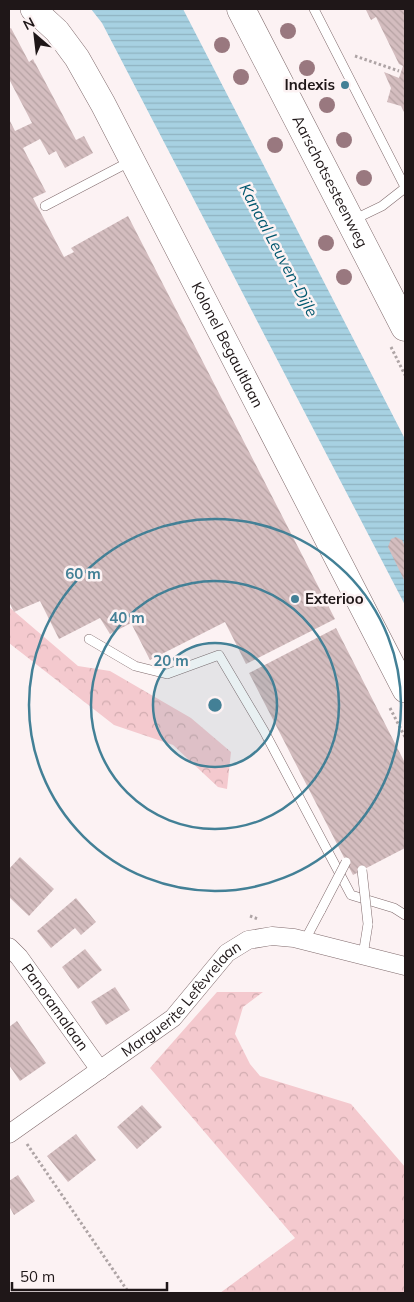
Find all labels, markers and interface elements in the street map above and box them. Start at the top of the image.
north arrow [10,10,60,60]
text: N [20,13,38,34]
place label: Indexis [285,75,335,94]
marker: Indexis [339,79,351,91]
street label: Aarschotsesteenweg [288,112,372,251]
water label: Kanaal Leuven-Dijle [235,180,323,320]
street label: Kolonel Begaultlaan [187,279,268,411]
text: 60 m [65,564,101,583]
place label: Exterioo [305,589,364,608]
marker: Exterioo [289,593,301,605]
text: 40 m [109,608,145,627]
text: 20 m [153,651,189,670]
centre of rings [206,696,224,714]
street label: Marguerite Lefèvrelaan [117,937,244,1061]
street label: Panoramalaan [18,960,93,1054]
scale bar [12,1260,168,1292]
text: 50 m [20,1267,55,1286]

